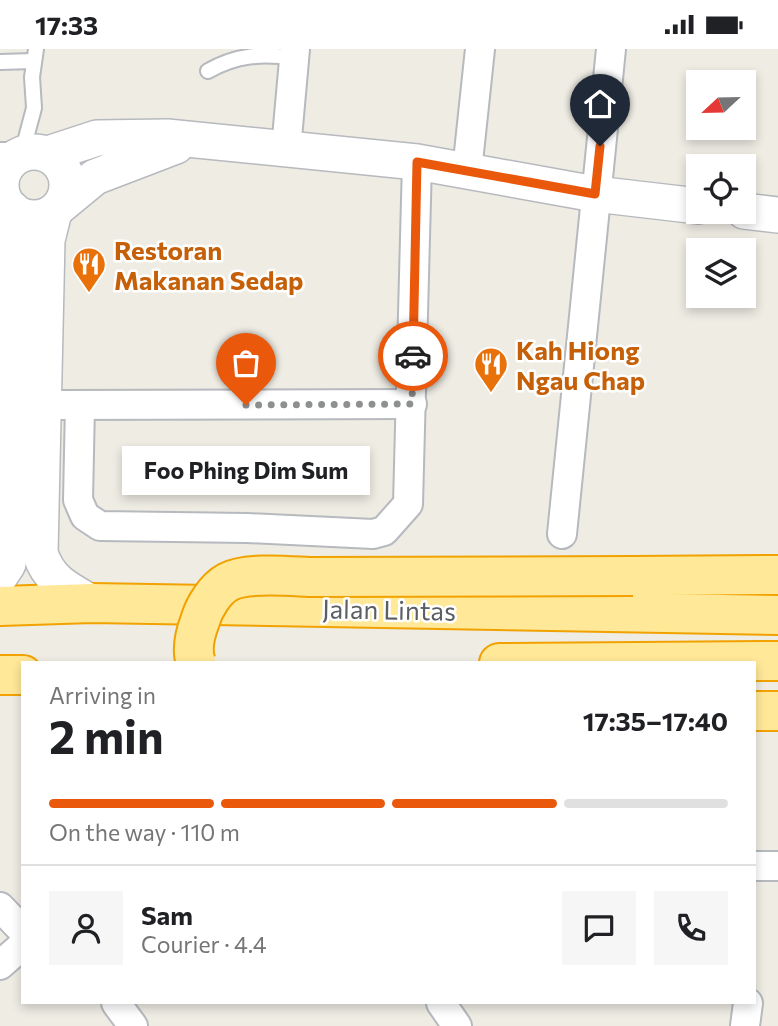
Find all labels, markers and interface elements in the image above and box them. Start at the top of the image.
text: 17:33 [35,9,98,40]
north arrow [686,70,756,140]
map controls [686,70,756,308]
pin [570,74,630,146]
icon: home [581,85,619,123]
button: locate [686,154,756,224]
place label: Restoran Makanan Sedap [114,234,303,295]
button: layers [686,238,756,308]
restaurant icon: Restoran Makanan Sedap [70,245,108,294]
courier [378,321,448,391]
pin [216,333,276,405]
place label: Kah Hiong Ngau Chap [516,334,645,395]
icon: car [394,337,432,375]
icon: bag [227,344,265,382]
restaurant icon: Kah Hiong Ngau Chap [472,345,510,394]
callout: Foo Phing Dim Sum [122,447,370,496]
text: Foo Phing Dim Sum [144,456,348,484]
street label: Jalan Lintas [322,592,456,626]
text: Arriving in [49,681,156,709]
text: 17:35–17:40 [583,705,728,736]
text: 2 min [49,707,164,763]
text: On the way · 110 m [49,818,240,846]
button: person [49,891,123,965]
button: chat [562,891,636,965]
button: phone [654,891,728,965]
text: Sam [141,899,193,930]
text: Courier · 4.4 [141,930,267,958]

